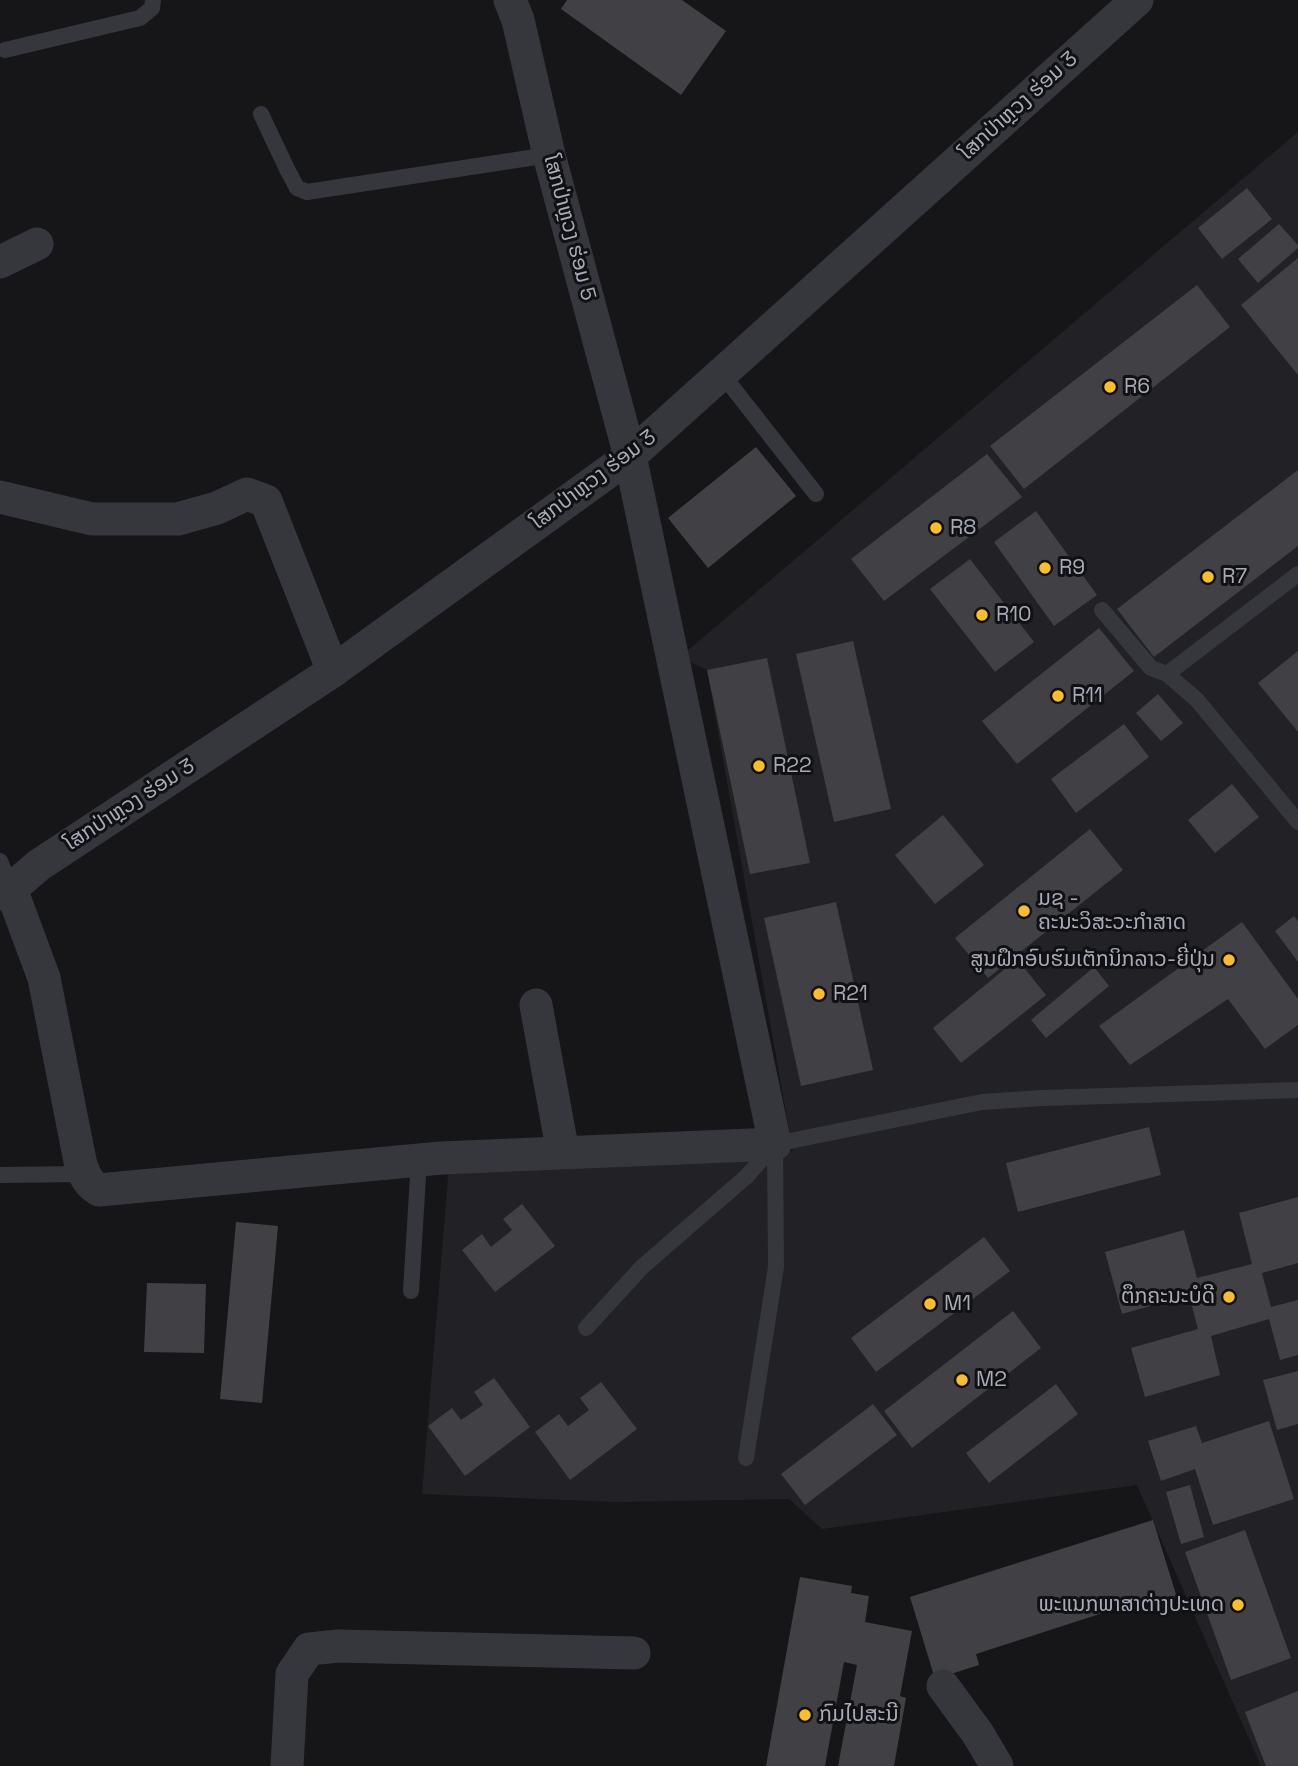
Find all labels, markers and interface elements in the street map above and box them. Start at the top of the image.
street label: ໂສກປ່າຫຼວງ ຮ່ອມ 3 [955,47,1083,165]
street label: ໂສກປ່າຫຼວງ ຮ່ອມ 5 [538,153,600,303]
place label: R6 [1124,374,1150,400]
marker: R6 [1102,379,1118,395]
street label: ໂສກປ່າຫຼວງ ຮ່ອມ 3 [527,425,661,535]
place label: R8 [950,515,976,541]
marker: R8 [928,520,944,536]
place label: R9 [1059,555,1085,581]
marker: R9 [1037,560,1053,576]
place label: R7 [1222,564,1247,590]
marker: R7 [1200,569,1216,585]
place label: R10 [996,602,1031,628]
marker: R10 [974,607,990,623]
place label: R11 [1072,683,1103,709]
marker: R11 [1050,688,1066,704]
place label: R22 [773,753,812,779]
street label: ໂສກປ່າຫຼວງ ຮ່ອມ 3 [60,754,200,856]
marker: R22 [751,758,767,774]
place label: ມຊ - ຄະນະວິສະວະກຳສາດ [1038,886,1186,936]
marker: ມຊ - ຄະນະວິສະວະກຳສາດ [1016,903,1032,919]
place label: ສູນຝຶກອົບຮົມເຕັກນິກລາວ-ຍີ່ປຸ່ນ [970,947,1215,973]
marker: ສູນຝຶກອົບຮົມເຕັກນິກລາວ-ຍີ່ປຸ່ນ [1221,952,1237,968]
place label: R21 [833,981,868,1007]
marker: R21 [811,986,827,1002]
place label: ຕຶກຄະນະບໍດີ [1121,1284,1215,1310]
marker: ຕຶກຄະນະບໍດີ [1221,1289,1237,1305]
place label: M1 [944,1291,971,1317]
marker: M1 [922,1296,938,1312]
place label: M2 [976,1367,1007,1393]
marker: M2 [954,1372,970,1388]
place label: ພະແນກພາສາຕ່າງປະເທດ [1039,1592,1224,1618]
marker: ພະແນກພາສາຕ່າງປະເທດ [1230,1597,1246,1613]
place label: ກົມໄປສະນີ [819,1702,899,1728]
marker: ກົມໄປສະນີ [797,1707,813,1723]

